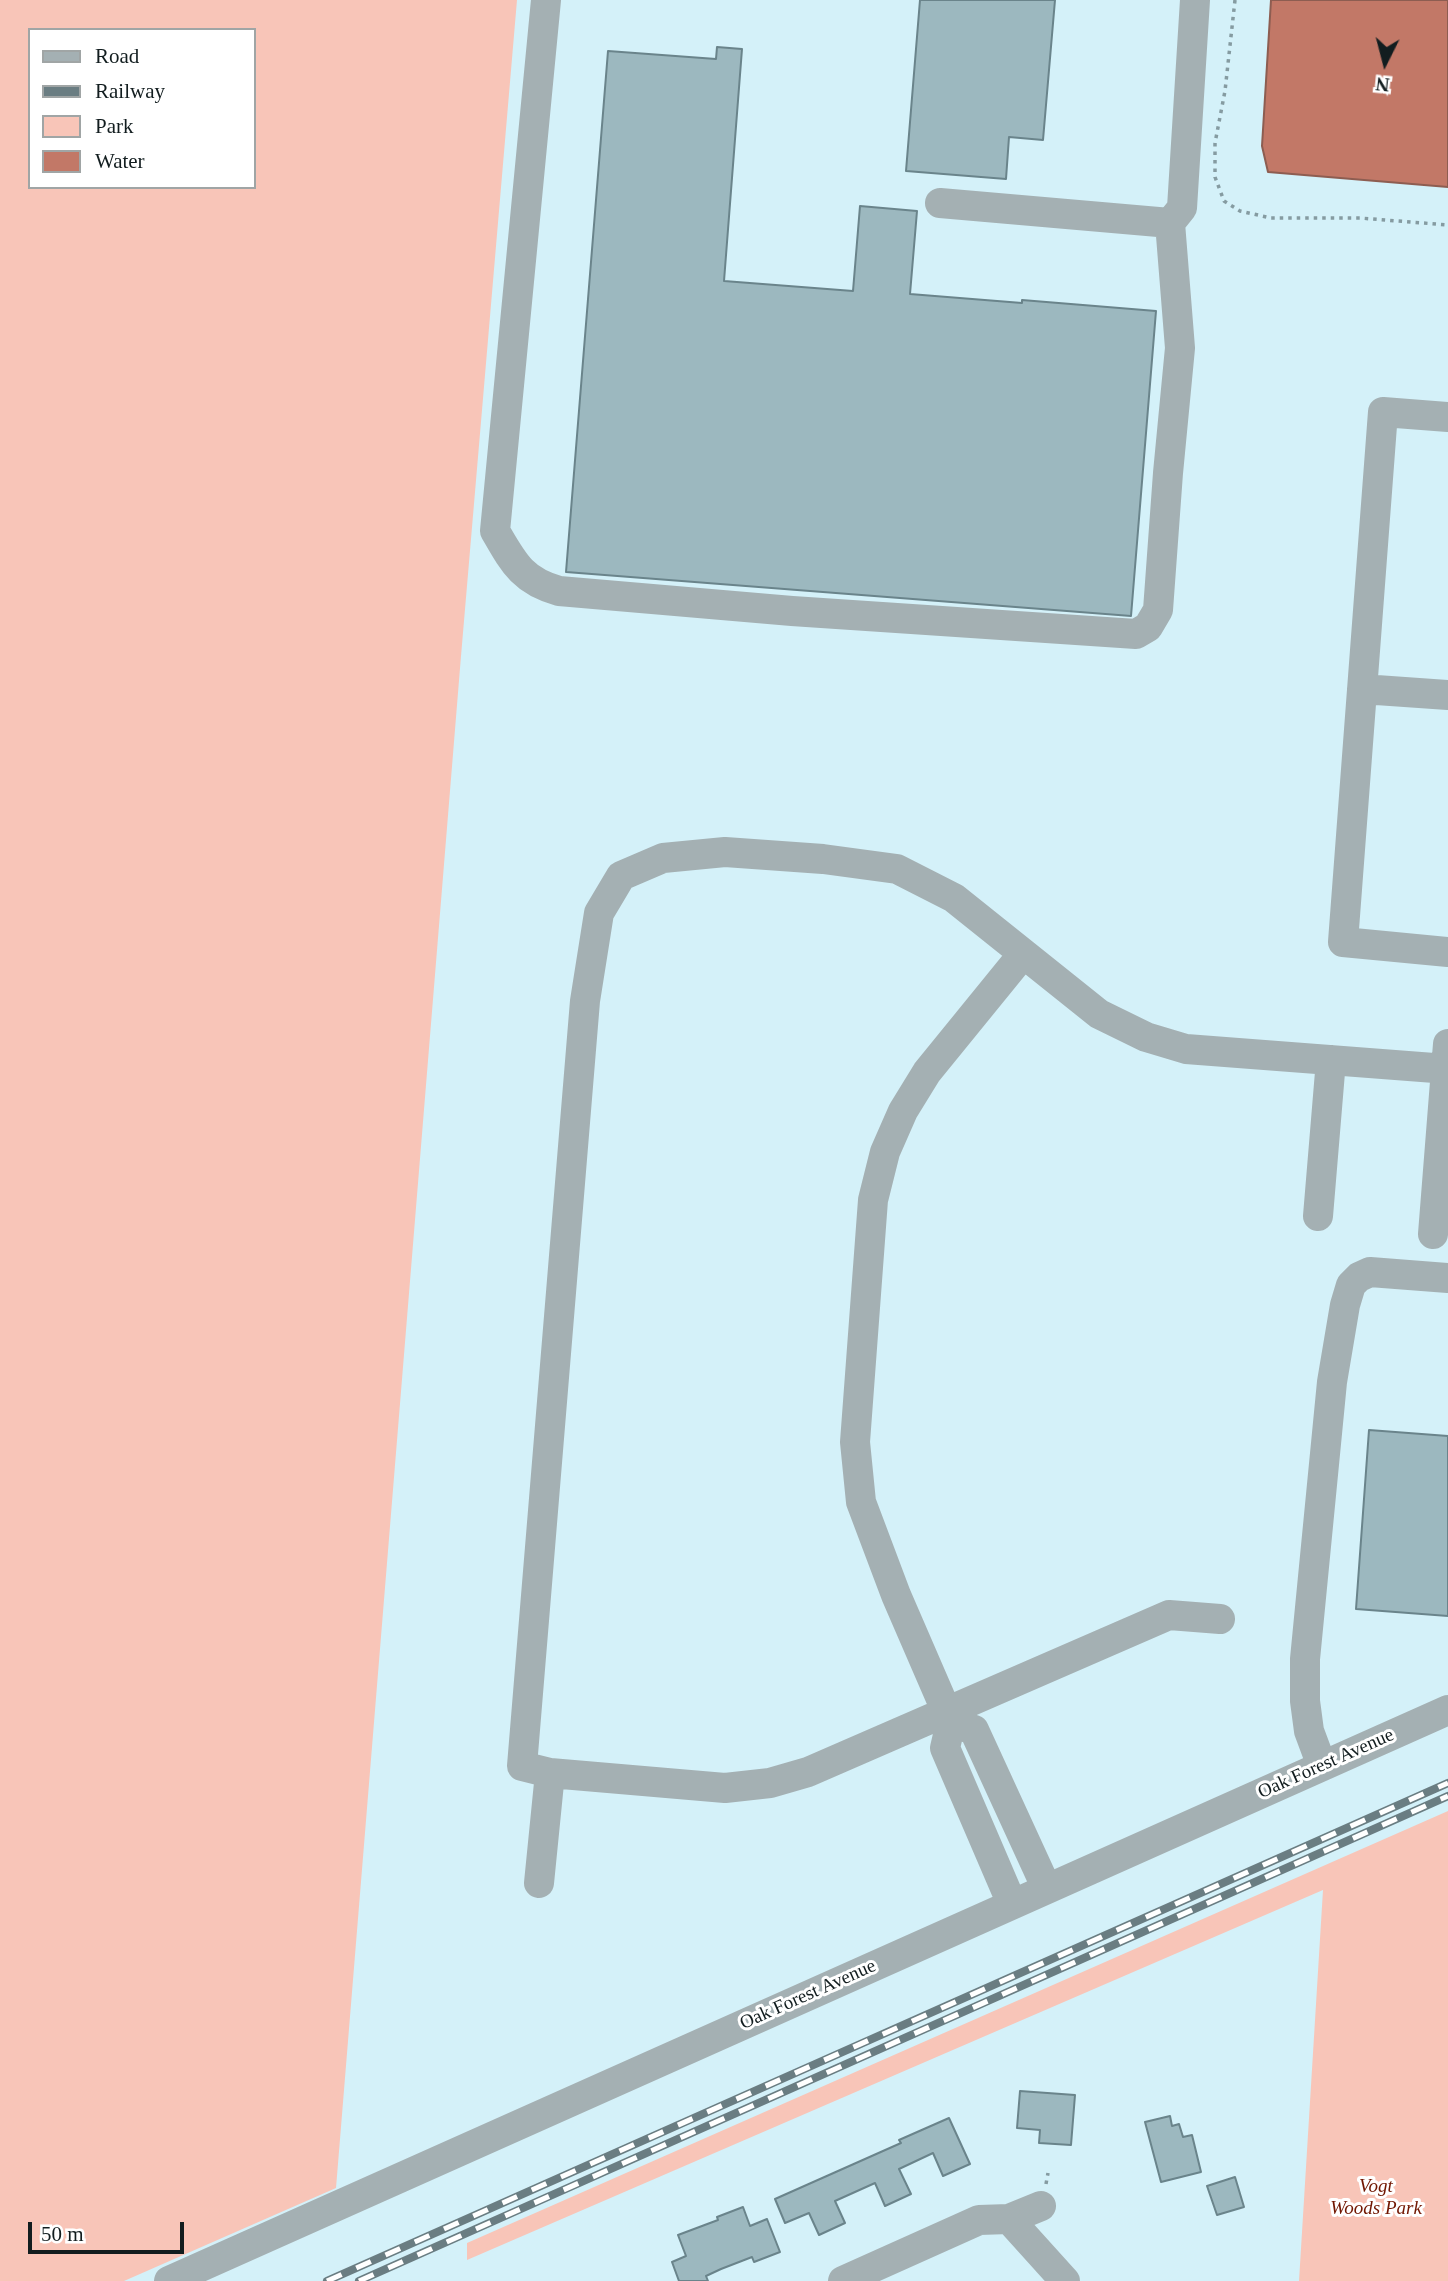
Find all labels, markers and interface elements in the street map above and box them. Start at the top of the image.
legend [28,28,256,189]
north arrow [1350,28,1420,98]
text: Road [95,44,139,68]
text: N [1375,73,1391,96]
text: Railway [95,79,165,103]
text: Park [95,114,134,138]
text: Water [95,149,145,173]
street label: Oak Forest Avenue [1255,1724,1397,1804]
street label: Oak Forest Avenue [737,1955,879,2035]
park label: Vogt Woods Park [1330,2176,1422,2220]
scale bar [32,2208,187,2252]
text: 50 m [41,2222,84,2246]

